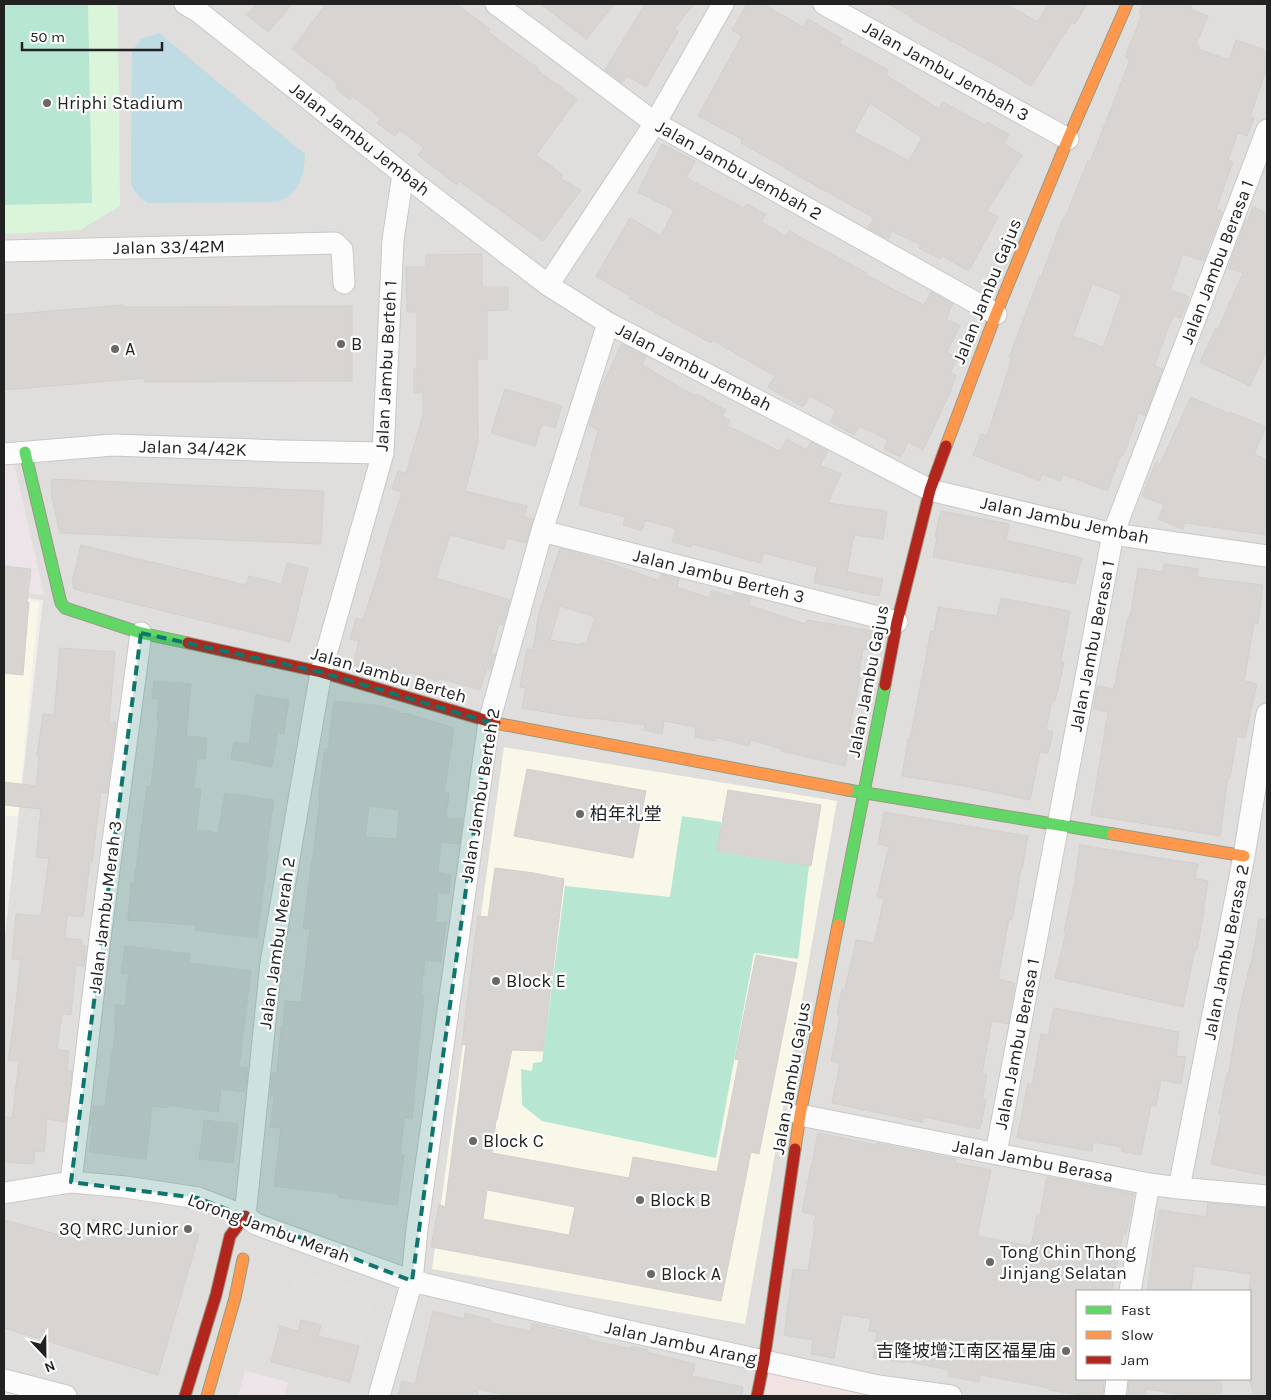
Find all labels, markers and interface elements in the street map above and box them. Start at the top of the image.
street label: Jalan Jambu Jembah 3 [859,16,1033,126]
scale bar [22,20,162,52]
text: 50 m [30,28,65,46]
street label: Jalan Jambu Jembah [285,77,435,201]
place label: Hriphi Stadium [57,92,183,114]
marker: Hriphi Stadium [41,97,53,109]
street label: Jalan Jambu Jembah 2 [652,115,826,225]
street label: Jalan Jambu Berasa 1 [1176,177,1258,347]
street label: Jalan Jambu Gajus [948,215,1026,367]
street label: Jalan 33/42M [113,235,225,259]
street label: Jalan Jambu Berteh 1 [371,280,401,452]
street label: Jalan Jambu Jembah [612,318,776,416]
place label: B [351,333,362,355]
place label: A [125,338,135,360]
marker: B [335,338,347,350]
marker: A [109,343,121,355]
street label: Jalan 34/42K [139,435,247,461]
street label: Jalan Jambu Jembah [979,491,1151,549]
street label: Jalan Jambu Berteh 3 [631,544,807,608]
street label: Jalan Jambu Berasa 1 [1065,559,1119,733]
street label: Jalan Jambu Gajus [842,603,894,759]
street label: Jalan Jambu Berteh [309,642,469,708]
street label: Jalan Jambu Berteh 2 [455,707,505,883]
place label: 柏年礼堂 [590,803,662,825]
marker: 柏年礼堂 [574,808,586,820]
street label: Jalan Jambu Merah 3 [83,819,127,995]
street label: Jalan Jambu Merah 2 [254,856,300,1030]
street label: Jalan Jambu Berasa 2 [1198,863,1254,1041]
street label: Jalan Jambu Berasa 1 [990,957,1044,1131]
place label: Block E [506,970,566,992]
marker: Block E [490,975,502,987]
street label: Jalan Jambu Gajus [767,1000,815,1156]
place label: Block C [483,1130,544,1152]
marker: Block C [467,1135,479,1147]
street label: Jalan Jambu Berasa [951,1135,1115,1187]
street label: Lorong Jambu Merah [185,1188,353,1268]
place label: Block B [650,1189,711,1211]
marker: Block B [634,1194,646,1206]
place label: 3Q MRC Junior [59,1218,178,1240]
marker: 3Q MRC Junior [182,1223,194,1235]
place label: Tong Chin Thong Jinjang Selatan [1000,1241,1136,1284]
marker: Tong Chin Thong Jinjang Selatan [984,1256,996,1268]
place label: Block A [661,1263,721,1285]
marker: Block A [645,1268,657,1280]
legend [1076,1290,1251,1380]
text: Fast [1121,1301,1151,1319]
street label: Jalan Jambu Arang [603,1316,759,1370]
text: Slow [1121,1326,1153,1344]
north arrow [20,1330,70,1380]
place label: 吉隆坡增江南区福星庙 [876,1340,1056,1362]
marker: 吉隆坡增江南区福星庙 [1060,1345,1072,1357]
text: Jam [1121,1351,1149,1369]
text: N [42,1357,58,1376]

